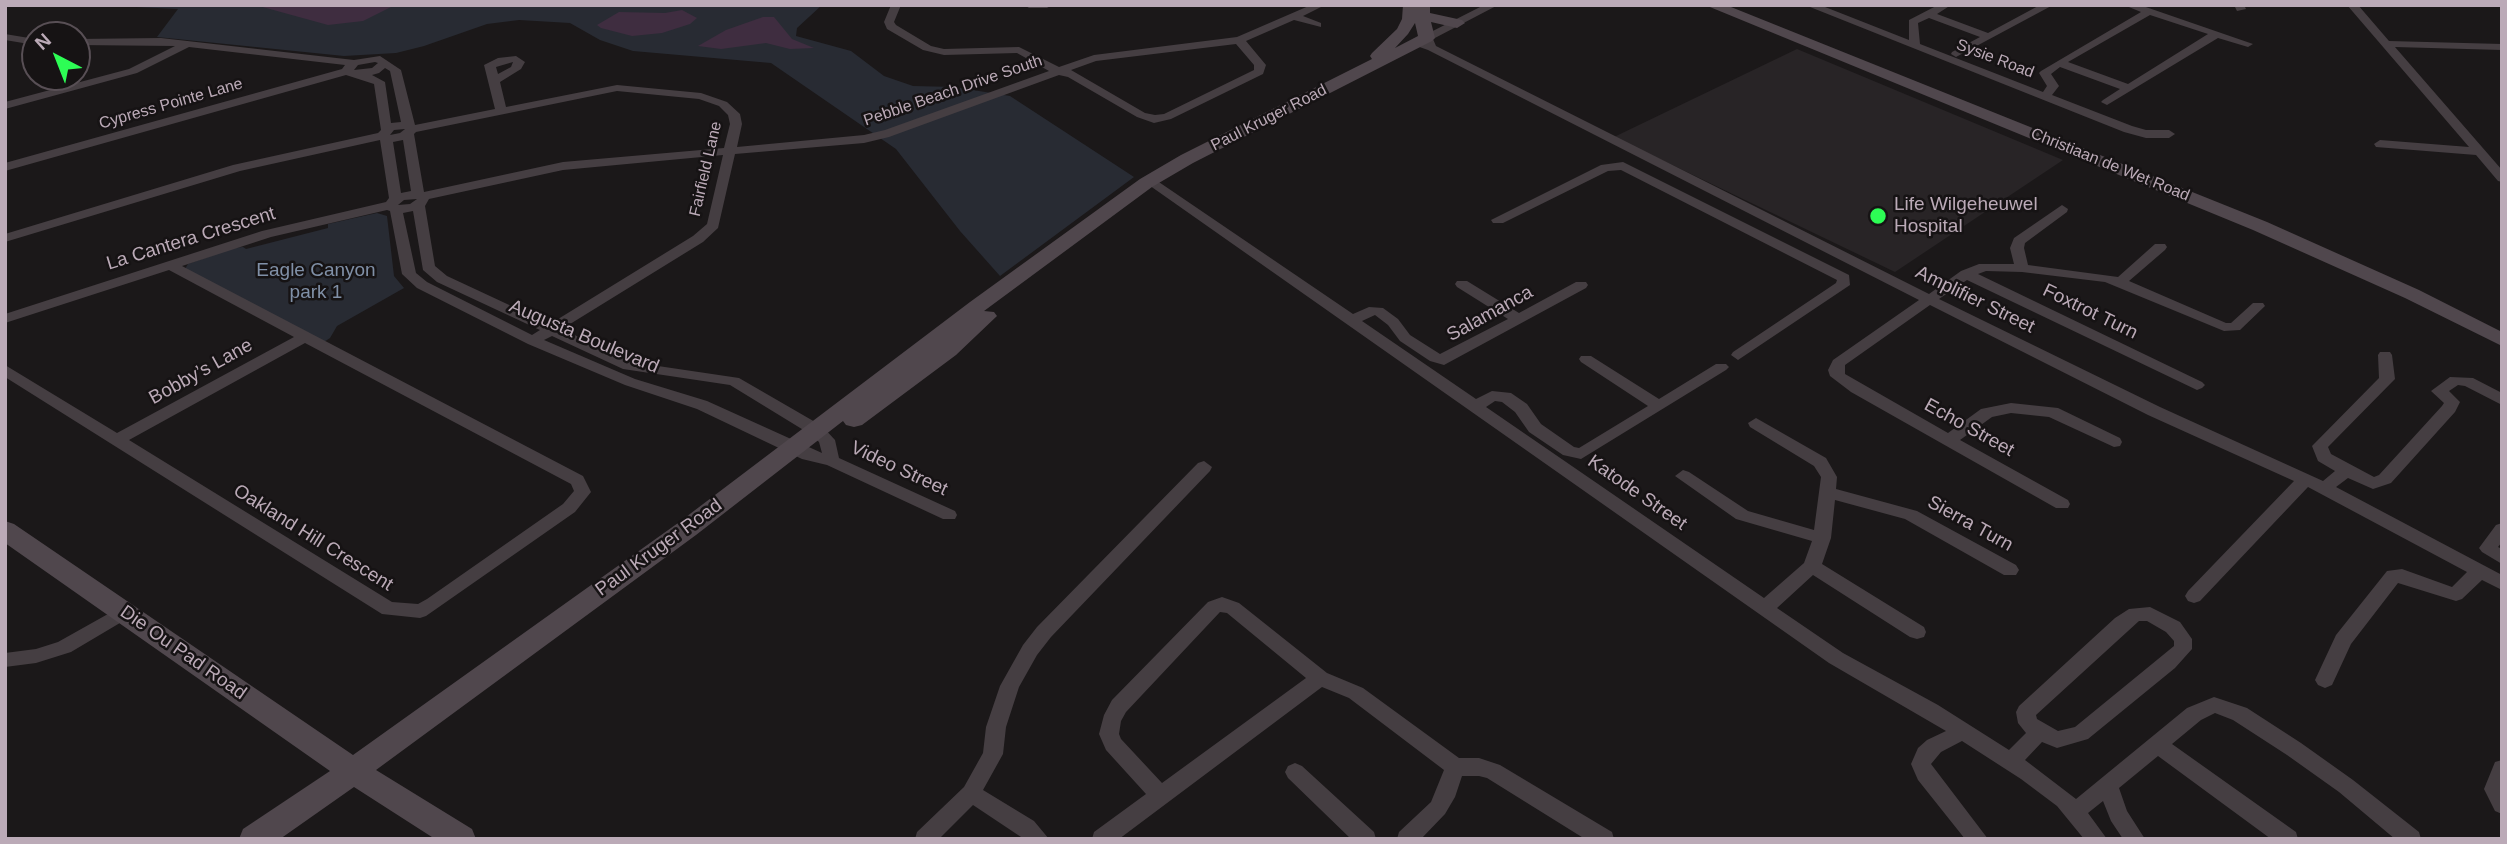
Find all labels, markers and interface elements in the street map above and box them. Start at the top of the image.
north arrow [21,21,91,91]
text: N [31,29,55,54]
street label: Sysie Road [1953,35,2037,83]
street label: Pebble Beach Drive South [861,51,1045,131]
street label: Cypress Pointe Lane [97,74,245,134]
street label: Paul Kruger Road [1208,81,1330,155]
street label: Fairfield Lane [686,120,726,218]
street label: Christiaan de Wet Road [2028,124,2192,206]
place label: Life Wilgeheuwel Hospital [1894,194,2038,238]
street label: La Cantera Crescent [104,202,278,276]
marker: Life Wilgeheuwel Hospital [1868,206,1888,226]
park label: Eagle Canyon park 1 [256,260,376,304]
street label: Amplifier Street [1912,261,2038,339]
street label: Foxtrot Turn [2039,279,2141,345]
street label: Salamanca [1443,281,1537,347]
street label: Augusta Boulevard [506,295,662,379]
street label: Bobby’s Lane [145,334,257,410]
street label: Echo Street [1920,394,2018,462]
street label: Video Street [847,437,951,501]
street label: Katode Street [1583,450,1691,536]
street label: Oakland Hill Crescent [229,480,397,596]
street label: Sierra Turn [1923,491,2017,557]
street label: Paul Kruger Road [591,494,727,602]
street label: Die Ou Pad Road [115,601,251,705]

